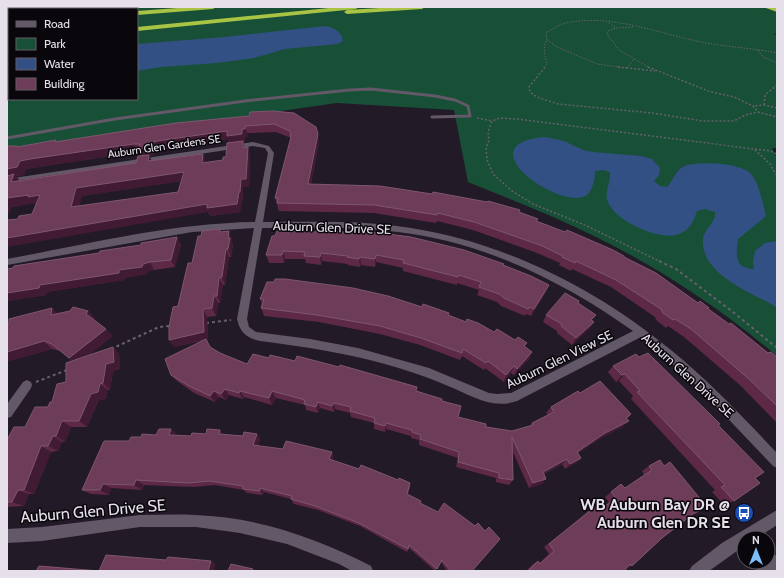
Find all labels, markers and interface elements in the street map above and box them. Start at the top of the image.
legend [8,8,138,100]
text: Road [44,16,70,31]
text: Park [44,36,66,51]
text: Water [44,56,75,71]
text: Building [44,76,86,91]
street label: Auburn Glen Gardens SE [107,131,221,161]
street label: Auburn Glen Drive SE [273,217,391,237]
street label: Auburn Glen View SE [503,326,615,392]
street label: Auburn Glen Drive SE [639,329,737,421]
street label: Auburn Glen Drive SE [20,495,167,527]
place label: WB Auburn Bay DR @ Auburn Glen DR SE [580,495,730,532]
bus stop icon: WB Auburn Bay DR @ Auburn Glen DR SE [733,502,755,524]
north arrow [736,530,776,570]
text: N [752,533,760,547]

